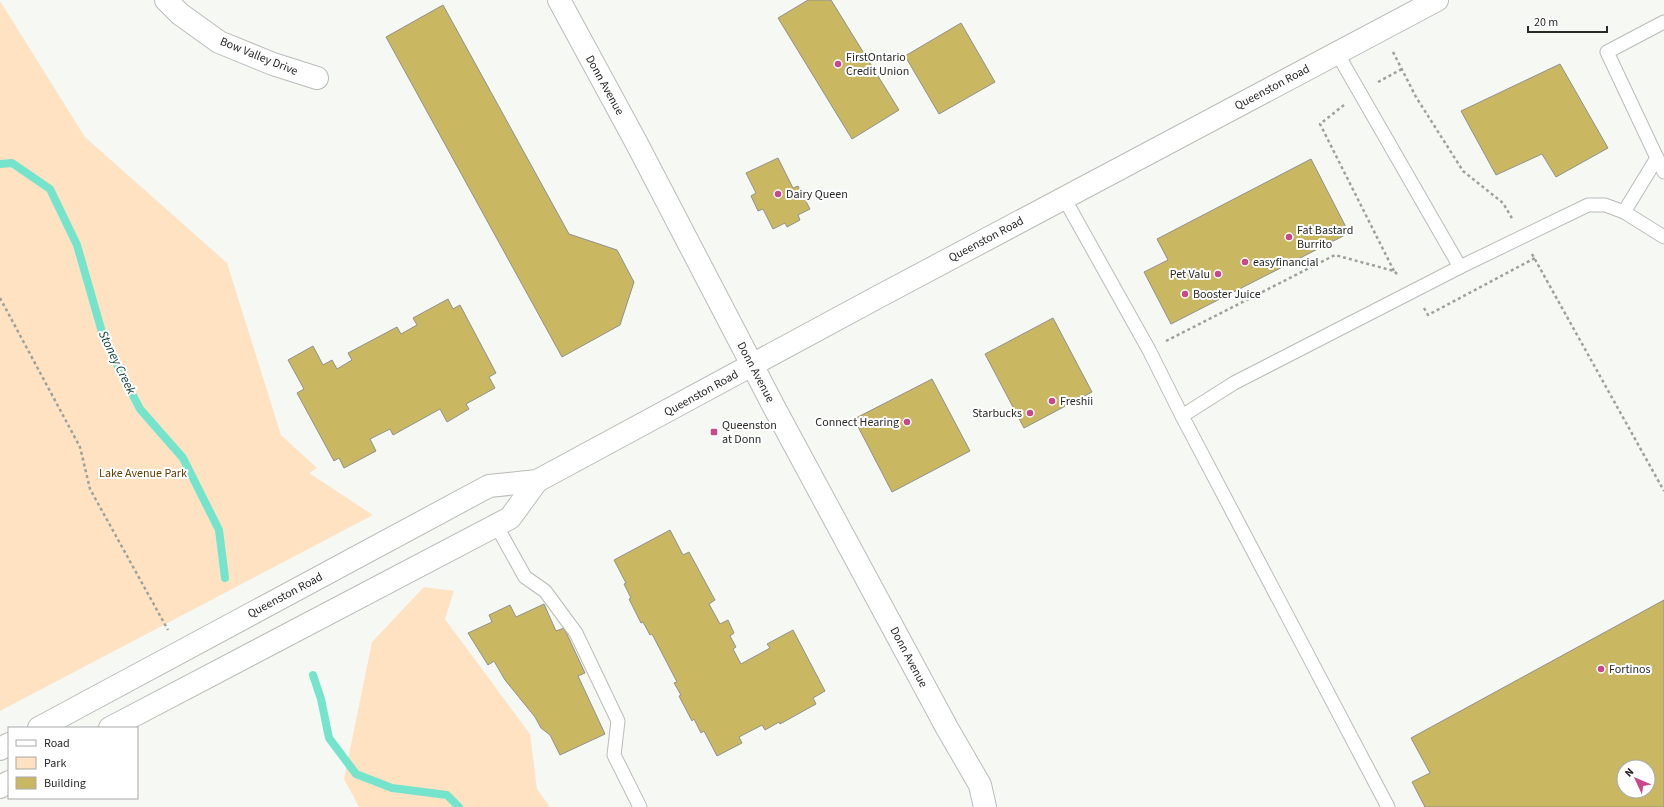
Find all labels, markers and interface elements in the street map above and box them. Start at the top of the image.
scale bar [1528,8,1607,34]
text: 20 m [1534,14,1558,31]
street label: Bow Valley Drive [217,33,300,80]
place label: FirstOntario Credit Union [846,49,909,80]
street label: Donn Avenue [581,52,628,118]
marker: FirstOntario Credit Union [833,59,843,69]
street label: Queenston Road [1232,60,1313,114]
place label: Dairy Queen [786,186,848,203]
marker: Dairy Queen [773,189,783,199]
street label: Queenston Road [946,212,1027,266]
place label: Fat Bastard Burrito [1297,222,1353,253]
marker: Fat Bastard Burrito [1284,232,1294,242]
place label: easyfinancial [1253,254,1319,271]
marker: easyfinancial [1240,257,1250,267]
place label: Pet Valu [1170,266,1210,283]
marker: Pet Valu [1213,269,1223,279]
place label: Booster Juice [1193,286,1261,303]
marker: Booster Juice [1180,289,1190,299]
water label: Stoney Creek [94,328,141,398]
street label: Donn Avenue [732,339,779,406]
street label: Queenston Road [661,366,742,421]
place label: Freshii [1060,393,1093,410]
marker: Freshii [1047,396,1057,406]
place label: Starbucks [972,405,1022,422]
marker: Starbucks [1025,408,1035,418]
place label: Connect Hearing [815,414,899,431]
place label: Queenston at Donn [722,417,777,448]
marker: Connect Hearing [902,417,912,427]
marker: Queenston at Donn [709,427,719,437]
park label: Lake Avenue Park [99,465,187,482]
street label: Queenston Road [245,568,326,622]
street label: Donn Avenue [885,624,932,691]
place label: Fortinos [1609,661,1651,678]
marker: Fortinos [1596,664,1606,674]
legend [8,727,138,799]
text: Road [44,735,70,752]
text: Park [44,755,66,772]
north arrow [1616,759,1656,799]
text: N [1621,765,1637,780]
text: Building [44,775,86,792]

